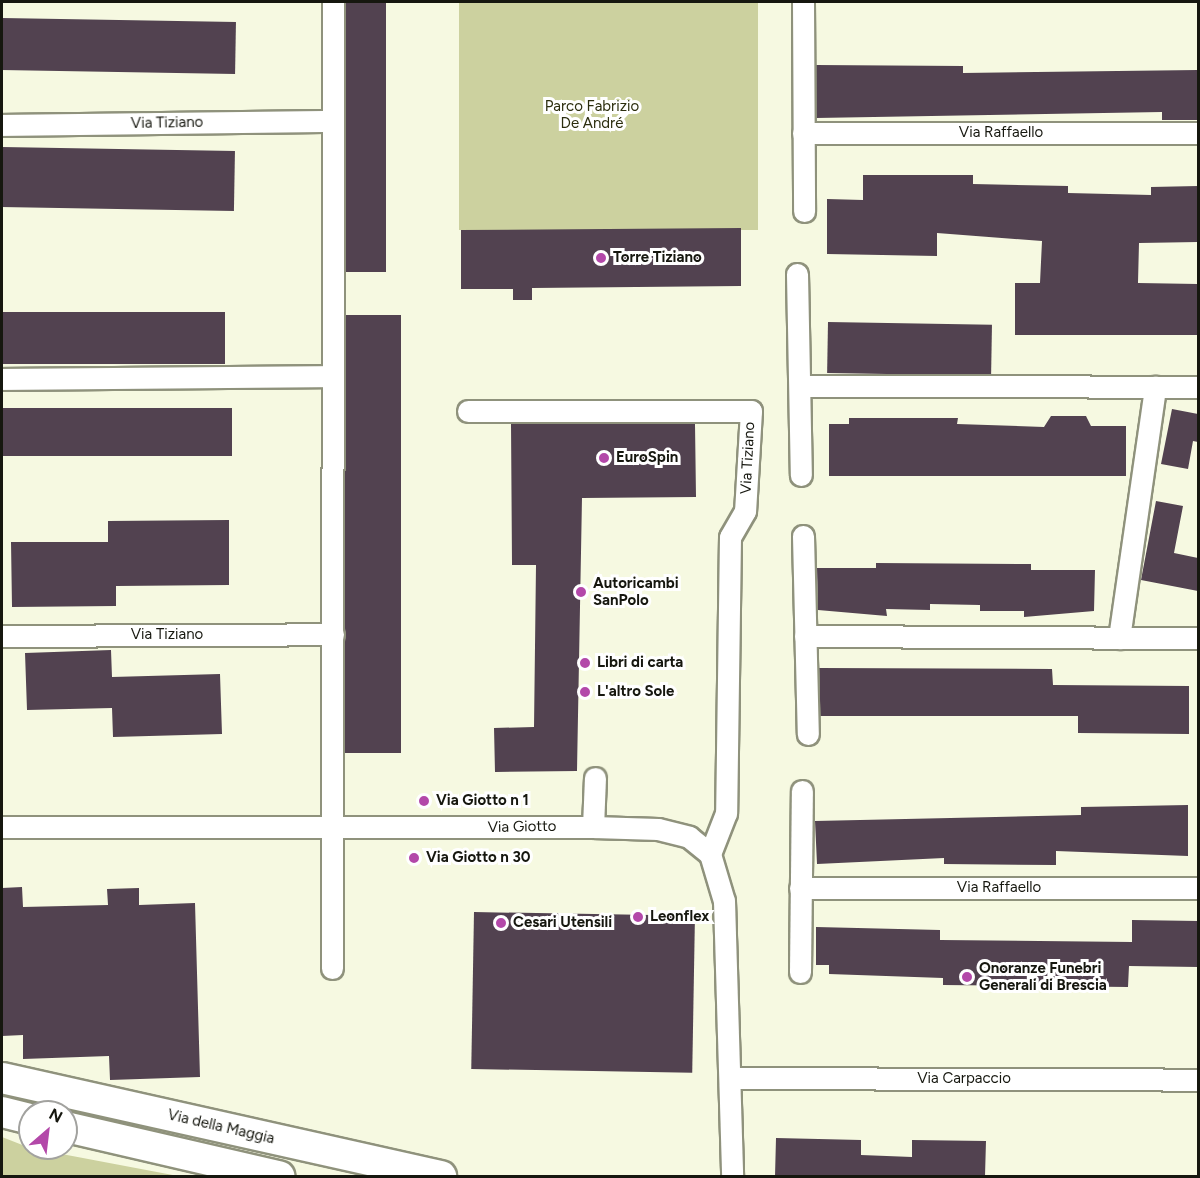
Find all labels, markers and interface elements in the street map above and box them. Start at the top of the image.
park label: Parco Fabrizio De André [545,97,639,132]
street label: Via Tiziano [131,113,203,133]
street label: Via Raffaello [959,124,1043,142]
place label: Torre Tiziano [613,249,702,267]
marker: Torre Tiziano [594,251,608,265]
street label: Via Tiziano [737,421,759,495]
place label: EuroSpin [616,449,678,467]
marker: EuroSpin [597,451,611,465]
place label: Autoricambi SanPolo [593,574,679,609]
marker: Autoricambi SanPolo [574,585,588,599]
street label: Via Tiziano [131,626,203,644]
place label: Libri di carta [597,654,683,672]
marker: Libri di carta [578,656,592,670]
place label: L'altro Sole [597,683,674,701]
marker: L'altro Sole [578,685,592,699]
place label: Via Giotto n 1 [436,792,529,810]
marker: Via Giotto n 1 [417,794,431,808]
street label: Via Giotto [487,817,557,837]
place label: Via Giotto n 30 [426,849,530,867]
marker: Via Giotto n 30 [407,851,421,865]
street label: Via Raffaello [957,879,1041,897]
place label: Leonflex [650,908,709,926]
marker: Leonflex [631,910,645,924]
place label: Cesari Utensili [513,914,612,932]
marker: Cesari Utensili [494,916,508,930]
place label: Onoranze Funebri Generali di Brescia [979,959,1107,994]
marker: Onoranze Funebri Generali di Brescia [960,970,974,984]
street label: Via Carpaccio [917,1070,1011,1088]
north arrow [18,1100,78,1160]
text: N [46,1104,66,1127]
street label: Via della Maggia [166,1106,276,1148]

